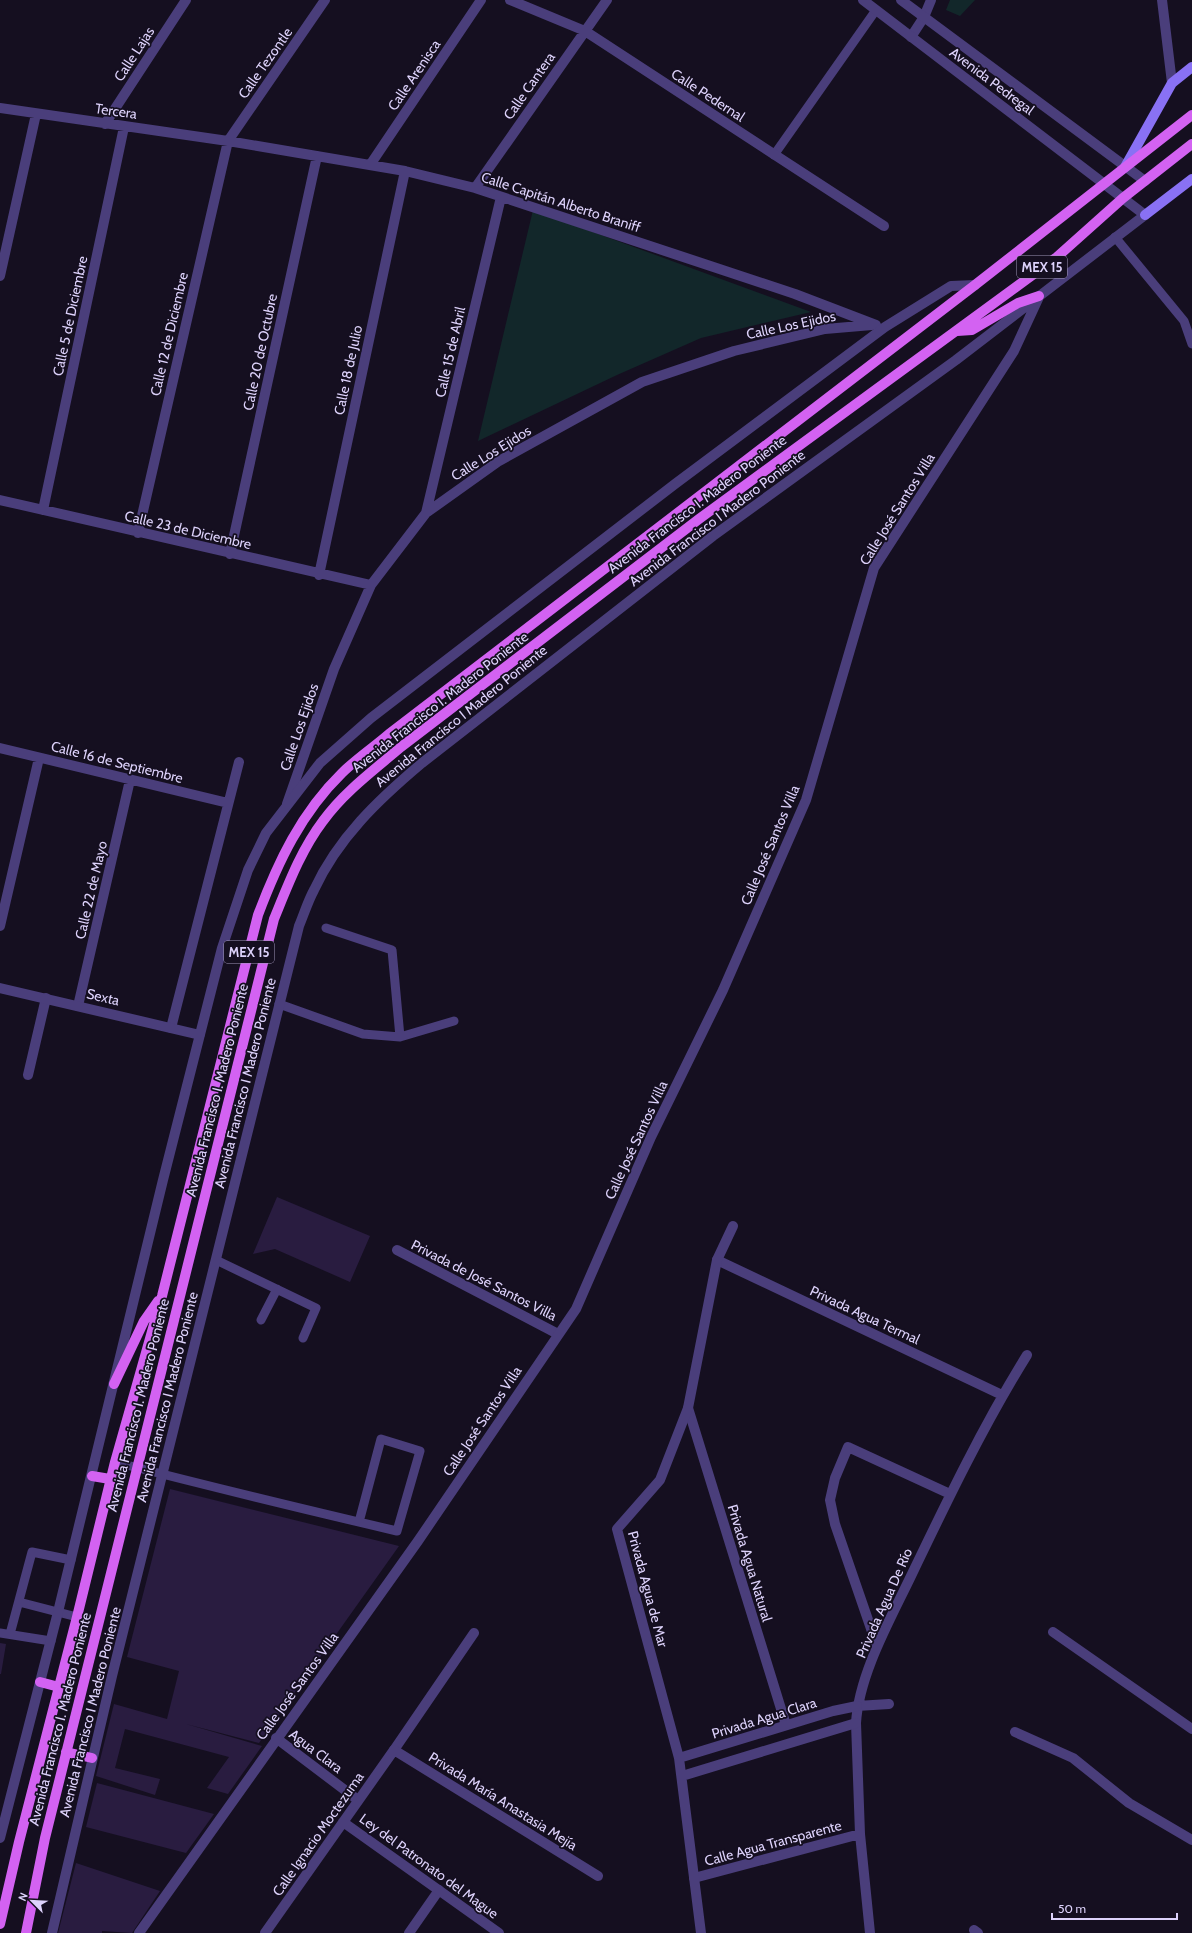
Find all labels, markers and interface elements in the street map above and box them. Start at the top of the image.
street label: Calle Lajas [110,23,158,85]
street label: Calle Tezontle [234,24,296,102]
street label: Calle Arenisca [384,36,445,114]
street label: Avenida Pedregal [946,43,1039,119]
street label: Calle Cantera [499,49,559,123]
street label: Calle Pedernal [668,64,749,126]
street label: Tercera [94,99,138,123]
street label: Calle Capitán Alberto Braniff [479,168,643,236]
street label: Calle 5 de Diciembre [49,254,91,378]
road number: MEX 15 [1017,256,1067,278]
street label: Calle 12 de Diciembre [146,270,192,398]
street label: Calle 20 de Octubre [239,292,281,412]
street label: Calle 15 de Abril [431,304,469,399]
street label: Calle Los Ejidos [745,307,838,343]
street label: Calle 18 de Julio [330,323,366,416]
street label: Calle Los Ejidos [448,421,535,485]
street label: Avenida Francisco I. Madero Poniente [604,431,790,577]
street label: Avenida Francisco I Madero Poniente [625,446,809,590]
street label: Calle José Santos Villa [855,449,939,568]
street label: Calle 23 de Diciembre [123,507,253,553]
street label: Avenida Francisco I. Madero Poniente [348,627,532,777]
street label: Avenida Francisco I Madero Poniente [371,641,551,791]
street label: Calle Los Ejidos [276,681,322,773]
street label: Calle 16 de Septiembre [49,737,185,787]
street label: Calle José Santos Villa [737,782,804,908]
street label: Calle 22 de Mayo [71,839,111,941]
road number: MEX 15 [224,941,274,963]
street label: Avenida Francisco I Madero Poniente [210,976,280,1190]
street label: Avenida Francisco I. Madero Poniente [182,982,252,1198]
street label: Sexta [85,984,122,1010]
street label: Calle José Santos Villa [601,1078,671,1202]
street label: Privada de José Santos Villa [408,1235,560,1325]
street label: Privada Agua Termal [807,1282,924,1349]
street label: Avenida Francisco I Madero Poniente [132,1290,202,1504]
street label: Avenida Francisco I. Madero Poniente [103,1297,173,1513]
street label: Calle José Santos Villa [439,1362,526,1479]
street label: Privada Agua Natural [724,1502,777,1625]
street label: Privada Agua de Mar [624,1529,672,1650]
street label: Privada Agua De Río [852,1545,916,1661]
street label: Avenida Francisco I Madero Poniente [55,1605,125,1819]
street label: Avenida Francisco I. Madero Poniente [25,1611,95,1827]
street label: Calle José Santos Villa [252,1628,342,1743]
street label: Privada Agua Clara [709,1693,819,1743]
street label: Agua Clara [286,1725,347,1777]
street label: Privada María Anastasia Mejía [425,1748,581,1854]
street label: Calle Ignacio Moctezuma [268,1768,368,1899]
street label: Ley del Patronato del Mague [356,1810,502,1922]
street label: Calle Agua Transparente [702,1816,844,1870]
north arrow [12,1881,52,1921]
text: N [15,1891,31,1903]
scale bar [1052,1895,1177,1921]
text: 50 m [1058,1901,1086,1916]

